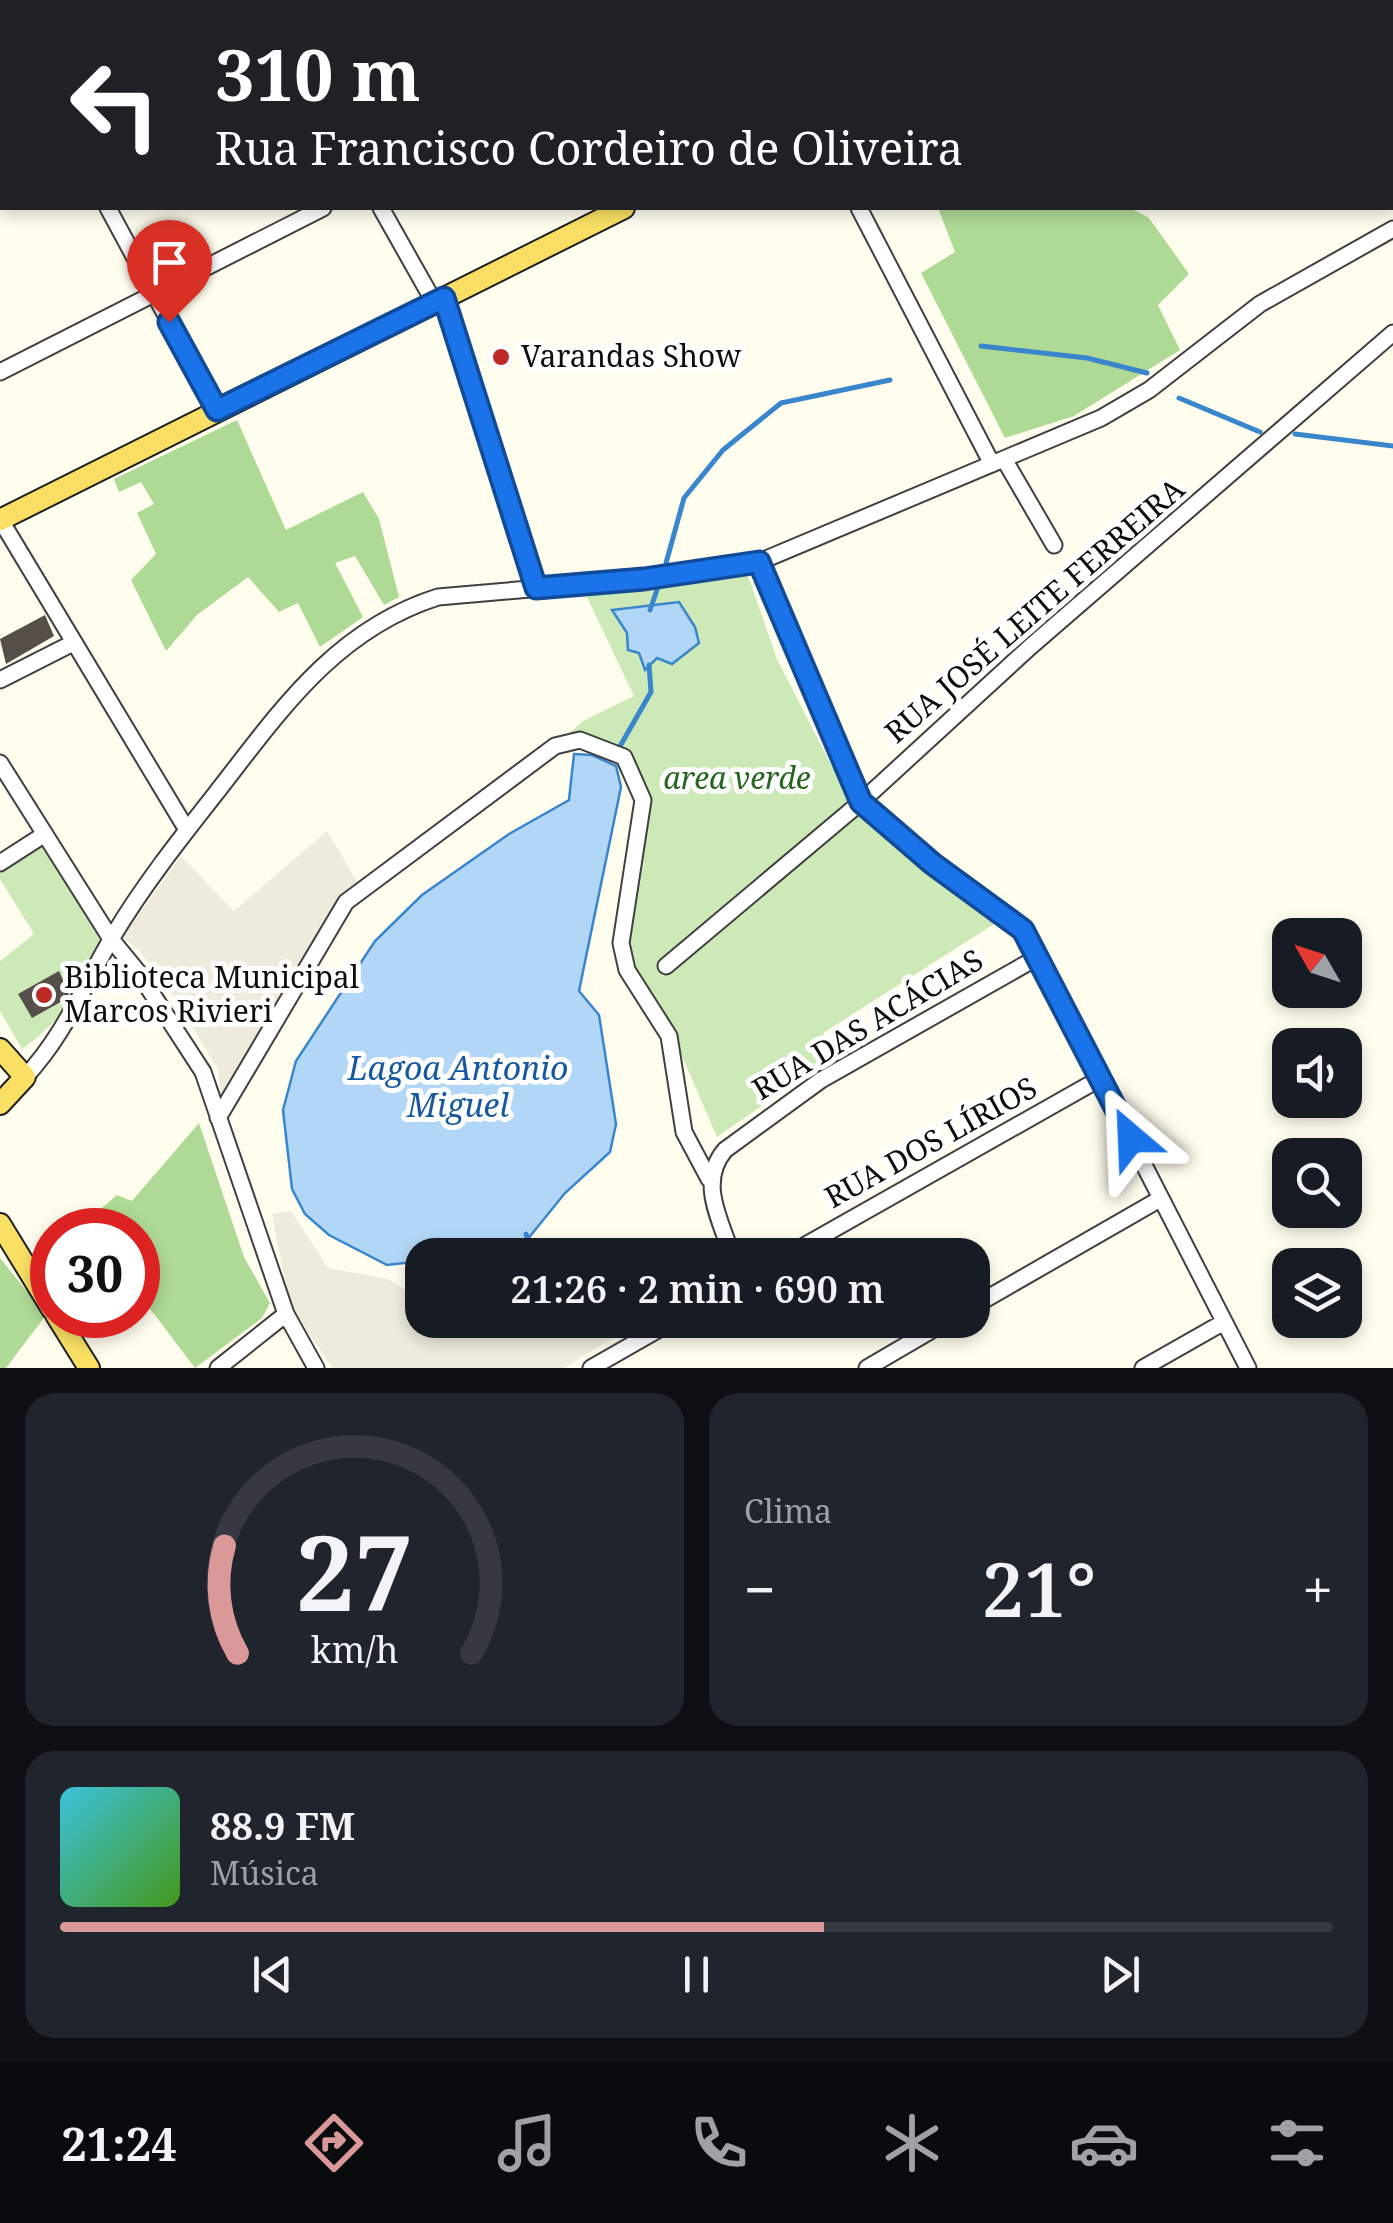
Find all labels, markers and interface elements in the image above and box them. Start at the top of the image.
text: 310 m [215,26,421,122]
icon: left [50,40,180,170]
text: Rua Francisco Cordeiro de Oliveira [215,117,963,178]
pin [127,220,212,323]
icon: arrive [142,235,197,290]
place label: Varandas Show [521,335,741,376]
marker: Varandas Show [490,346,512,368]
street label: RUA JOSÉ LEITE FERREIRA [875,468,1193,751]
park label: area verde [663,757,811,798]
north arrow [1272,918,1362,1008]
map controls [1272,918,1362,1338]
street label: RUA DAS ACÁCIAS [744,939,990,1109]
place label: Biblioteca Municipal Marcos Rivieri [64,956,359,1031]
marker: Biblioteca Municipal Marcos Rivieri [33,984,55,1006]
button: sound [1272,1028,1362,1118]
water label: Lagoa Antonio Miguel [347,1046,568,1126]
street label: RUA DOS LÍRIOS [817,1066,1044,1217]
position arrow [1079,1086,1183,1190]
button: search [1272,1138,1362,1228]
speed limit sign: 30 [30,1208,160,1338]
button: layers [1272,1248,1362,1338]
text: 21:26 · 2 min · 690 m [510,1262,885,1314]
text: Clima [744,1489,832,1532]
text: 27 [296,1500,413,1641]
text: 21° [982,1537,1096,1639]
text: − [744,1551,776,1626]
text: + [1302,1551,1333,1626]
text: km/h [311,1625,398,1673]
text: 88.9 FM [210,1799,355,1851]
text: Música [210,1851,319,1894]
icon: previous [245,1947,300,2002]
icon: pause [669,1947,724,2002]
icon: next [1093,1947,1148,2002]
icon: directions [299,2108,369,2178]
icon: music [492,2108,562,2178]
icon: phone [684,2108,754,2178]
icon: climate [877,2108,947,2178]
icon: car [1069,2108,1139,2178]
icon: filters [1262,2108,1332,2178]
text: 21:24 [61,2113,177,2174]

